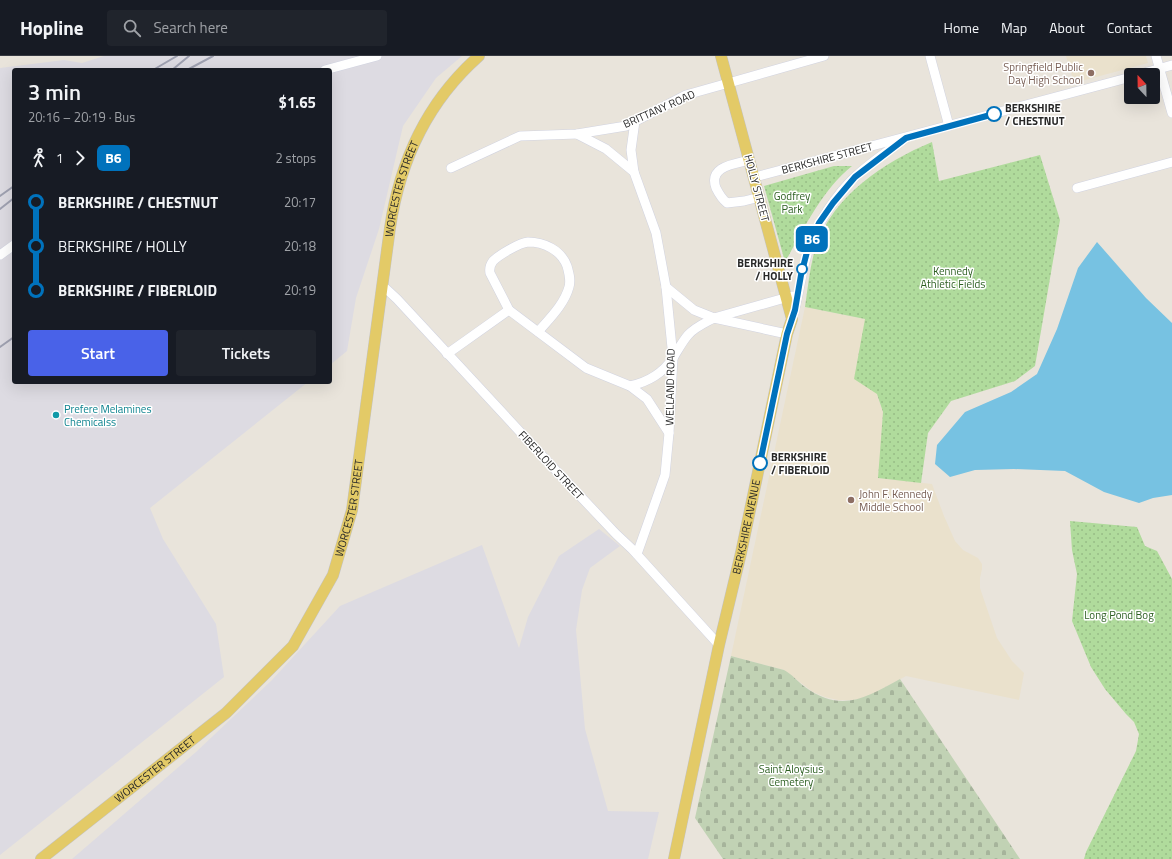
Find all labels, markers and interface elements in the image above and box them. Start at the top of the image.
search box [107,10,387,46]
text: Hopline [20,13,83,42]
text: Search here [153,16,228,39]
icon: search [121,17,143,39]
text: Home [944,17,979,38]
text: Map [1001,17,1027,38]
text: About [1049,17,1085,38]
text: Contact [1107,17,1152,38]
place label: Springfield Public Day High School [1003,59,1083,88]
marker: Springfield Public Day High School [1086,68,1096,78]
north arrow [1124,68,1160,104]
map controls [1124,68,1160,104]
text: 3 min [28,75,81,109]
street label: BRITTANY ROAD [620,86,698,132]
text: $1.65 [279,91,316,114]
place label: BERKSHIRE / CHESTNUT [1005,100,1065,129]
marker: BERKSHIRE / CHESTNUT [986,106,1002,122]
text: 20:16 – 20:19 · Bus [28,107,135,127]
street label: WORCESTER STREET [381,138,422,238]
street label: BERKSHIRE STREET [780,138,875,178]
icon: walk [28,147,50,169]
icon: forward [69,147,91,169]
text: B6 [105,147,122,168]
text: 1 [56,148,63,168]
text: 2 stops [275,148,316,168]
street label: HOLLY STREET [740,153,774,224]
park label: Godfrey Park [774,188,811,217]
text: BERKSHIRE / CHESTNUT [58,191,218,214]
text: 20:17 [284,192,316,212]
line badge: B6 [794,226,830,252]
text: B6 [804,228,820,249]
text: BERKSHIRE / HOLLY [58,235,187,258]
text: 20:18 [284,236,316,256]
place label: BERKSHIRE / HOLLY [737,255,794,284]
marker: BERKSHIRE / HOLLY [796,263,808,275]
park label: Kennedy Athletic Fields [921,263,985,292]
text: BERKSHIRE / FIBERLOID [58,279,217,302]
text: 20:19 [284,280,316,300]
button: Start [28,330,168,376]
button: Tickets [176,330,316,376]
street label: WELLAND ROAD [661,348,679,426]
place label: Prefere Melamines Chemicalss [64,401,152,430]
marker: Prefere Melamines Chemicalss [51,410,61,420]
street label: FIBERLOID STREET [515,427,587,503]
place label: BERKSHIRE / FIBERLOID [771,449,830,478]
marker: BERKSHIRE / FIBERLOID [752,455,768,471]
street label: WORCESTER STREET [331,458,367,559]
street label: BERKSHIRE AVENUE [728,478,764,576]
place label: John F. Kennedy Middle School [859,486,933,515]
marker: John F. Kennedy Middle School [846,495,856,505]
park label: Long Pond Bog [1084,607,1154,623]
street label: WORCESTER STREET [111,732,199,806]
park label: Saint Aloysius Cemetery [759,761,823,790]

